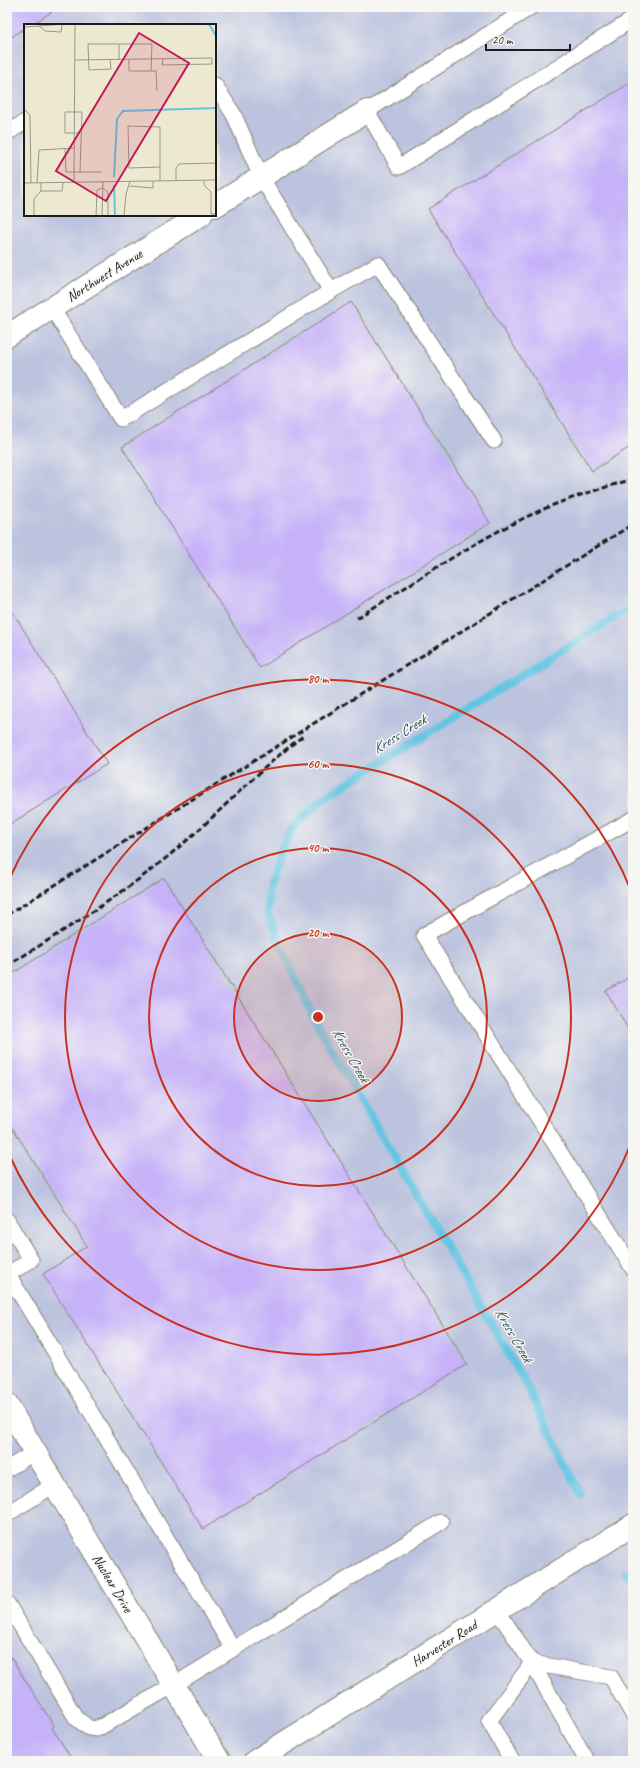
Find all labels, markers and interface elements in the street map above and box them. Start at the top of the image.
inset map [24,24,216,216]
scale bar [486,26,570,52]
text: 20 m [492,32,514,48]
street label: Northwest Avenue [63,245,147,305]
text: 80 m [308,671,329,687]
water label: Kress Creek [369,709,432,758]
text: 60 m [308,756,330,772]
text: 40 m [308,840,329,856]
text: 20 m [308,925,329,941]
centre of rings [311,1010,325,1024]
water label: Kress Creek [327,1025,375,1088]
water label: Kress Creek [490,1305,538,1368]
street label: Nuclear Drive [89,1551,137,1617]
street label: Harvester Road [408,1615,482,1670]

